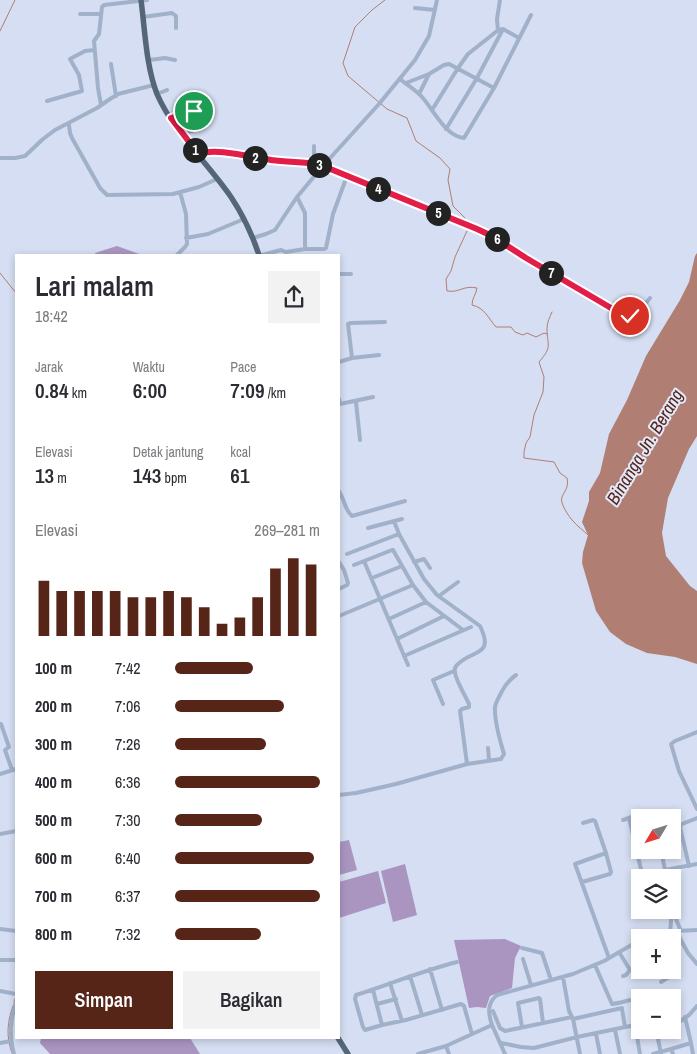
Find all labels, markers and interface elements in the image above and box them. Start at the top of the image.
pin [173,90,215,132]
icon: arrive [180,97,208,125]
pin: 1 [182,138,208,162]
text: 1 [192,141,199,159]
pin: 2 [242,146,268,170]
text: 2 [252,149,259,167]
pin: 3 [306,152,332,178]
text: 3 [316,156,323,174]
pin: 4 [366,176,390,202]
text: 4 [375,180,382,198]
pin: 5 [426,200,450,226]
text: 5 [435,204,442,222]
pin: 6 [484,226,510,252]
text: 6 [494,230,501,248]
pin: 7 [538,260,564,286]
text: 7 [548,264,555,282]
text: Lari malam [35,267,154,305]
button: share [268,271,320,323]
pin [609,295,651,337]
icon: check [616,302,644,330]
text: 18:42 [35,305,68,327]
text: Jarak [35,358,63,376]
text: Waktu [133,358,165,376]
text: Pace [230,358,257,376]
text: 0.84 [35,376,69,405]
text: 6:00 [133,376,167,405]
text: 7:09 [230,376,264,405]
text: km [69,384,87,402]
text: /km [264,384,286,402]
water label: Binanga Jn. Berang [600,384,689,509]
text: Elevasi [35,443,73,461]
text: Detak jantung [133,443,204,461]
text: kcal [230,443,251,461]
text: 13 [35,461,54,490]
text: 143 [133,461,161,490]
text: 61 [230,461,249,490]
text: m [54,469,67,487]
text: bpm [161,469,187,487]
text: Elevasi [35,519,78,541]
text: 269–281 m [254,519,320,541]
text: 100 m [35,657,72,679]
text: 7:42 [115,657,141,679]
text: 200 m [35,695,72,717]
text: 7:06 [115,695,141,717]
text: 300 m [35,733,72,755]
text: 7:26 [115,733,141,755]
text: 400 m [35,771,72,793]
text: 6:36 [115,771,141,793]
text: 500 m [35,809,72,831]
text: 7:30 [115,809,141,831]
north arrow [631,809,681,859]
map controls [631,809,681,1039]
text: 600 m [35,847,72,869]
text: 6:40 [115,847,141,869]
button: layers [631,869,681,919]
text: 700 m [35,885,72,907]
text: 6:37 [115,885,141,907]
text: 800 m [35,923,72,945]
text: 7:32 [115,923,141,945]
button: + [631,929,681,979]
button: Simpan [35,971,173,1029]
button: Bagikan [183,971,320,1029]
button: − [631,989,681,1039]

